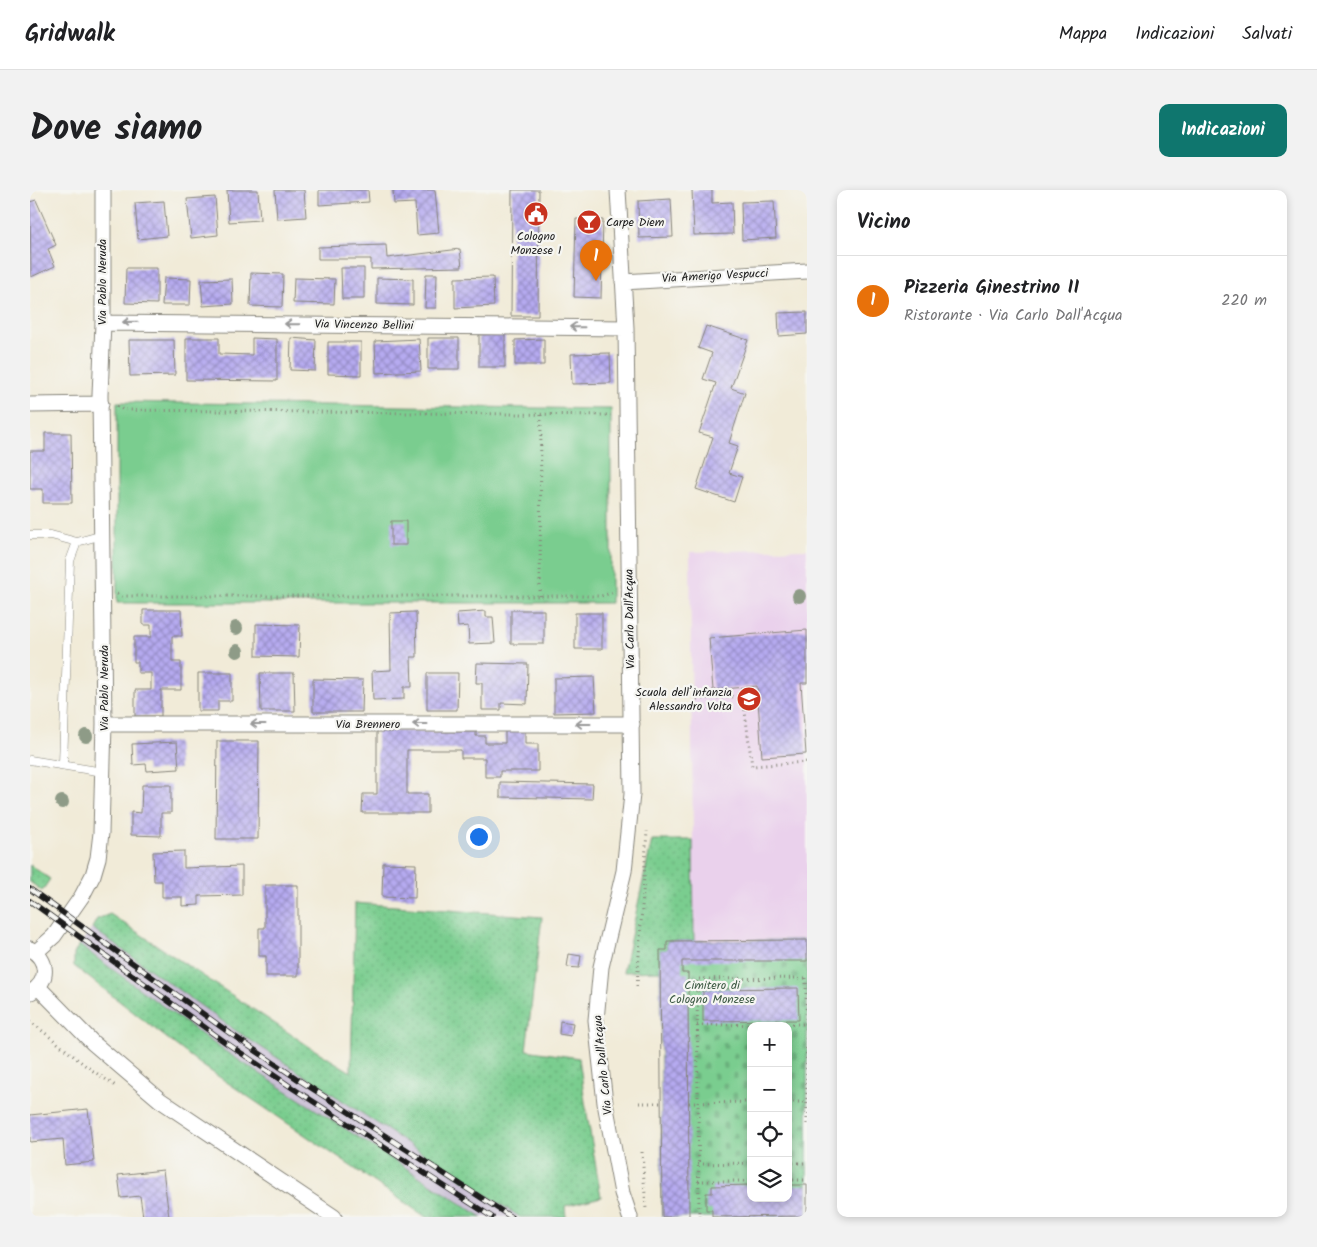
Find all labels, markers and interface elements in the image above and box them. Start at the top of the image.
text: Gridwalk [25,15,115,54]
text: Mappa [1059,20,1107,49]
text: Indicazioni [1135,20,1214,49]
text: Salvati [1242,20,1292,49]
text: Dove siamo [30,102,203,158]
button: Indicazioni [1159,104,1287,157]
public building icon: Cologno Monzese 1 [523,201,549,227]
text: Vicino [857,206,911,239]
bar icon: Carpe Diem [576,209,602,235]
place label: Carpe Diem [606,213,665,232]
place label: Cologno Monzese 1 [510,227,562,260]
street label: Via Pablo Neruda [93,239,112,325]
pin: 1 [580,240,612,281]
street label: Via Amerigo Vespucci [661,264,770,288]
text: Pizzeria Ginestrino II [904,273,1079,303]
text: 1 [871,288,875,313]
text: 220 m [1221,288,1267,313]
text: Ristorante · Via Carlo Dall'Acqua [904,303,1123,328]
street label: Via Vincenzo Bellini [314,315,415,335]
one-way arrow [122,317,138,327]
one-way arrow [284,319,300,329]
one-way arrow [569,322,586,332]
street label: Via Carlo Dall'Acqua [620,568,640,669]
street label: Via Pablo Neruda [95,645,114,731]
place label: Scuola dell’infanzia Alessandro Volta [635,683,732,716]
school or university icon: Scuola dell’infanzia Alessandro Volta [736,686,762,712]
street label: Via Brennero [336,715,400,734]
one-way arrow [250,719,266,729]
one-way arrow [413,719,429,729]
one-way arrow [575,719,592,729]
your location [466,824,492,850]
park label: Cimitero di Cologno Monzese [669,976,756,1009]
street label: Via Carlo Dall'Acqua [588,1014,618,1116]
map controls [747,1022,792,1202]
button: + [747,1022,792,1067]
button: − [747,1067,792,1112]
button: locate [747,1112,792,1157]
button: layers [747,1157,792,1202]

